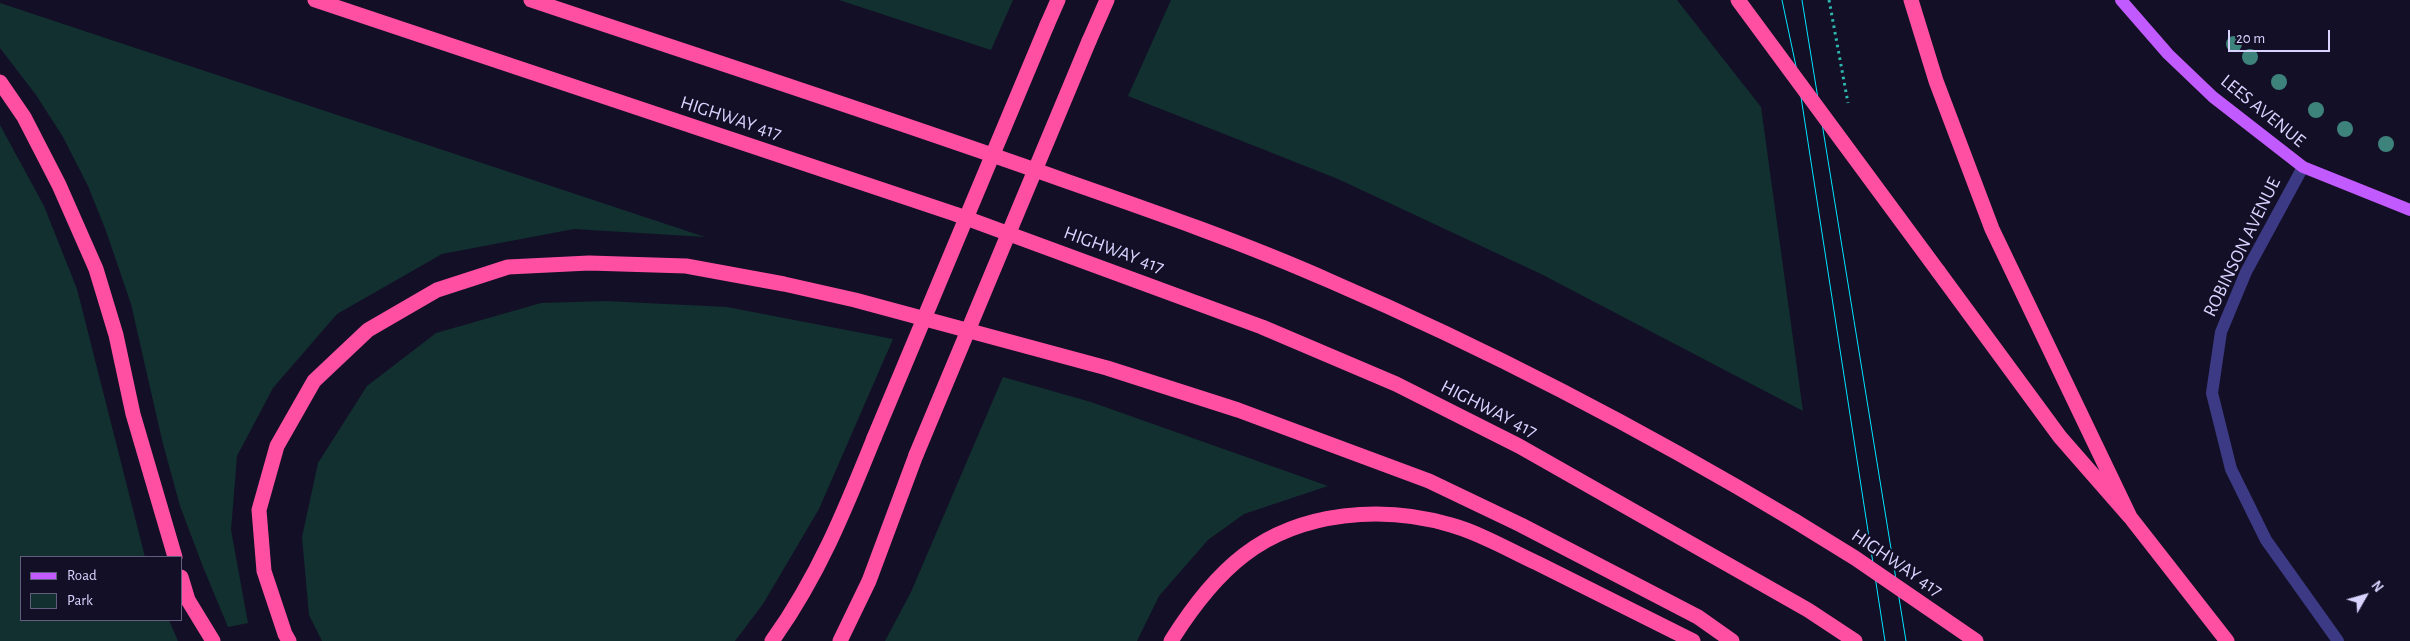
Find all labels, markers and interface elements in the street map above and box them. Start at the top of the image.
scale bar [2230,20,2332,52]
text: 20 m [2236,31,2265,46]
street label: LEES AVENUE [2216,70,2310,152]
street label: HIGHWAY 417 [677,91,785,145]
street label: ROBINSON AVENUE [2198,174,2286,320]
street label: HIGHWAY 417 [1061,221,1167,279]
street label: HIGHWAY 417 [1437,375,1541,443]
street label: HIGHWAY 417 [1847,524,1947,602]
legend [20,556,182,621]
text: Road [67,568,97,583]
north arrow [2340,571,2390,621]
text: N [2368,579,2385,595]
text: Park [67,593,93,608]

